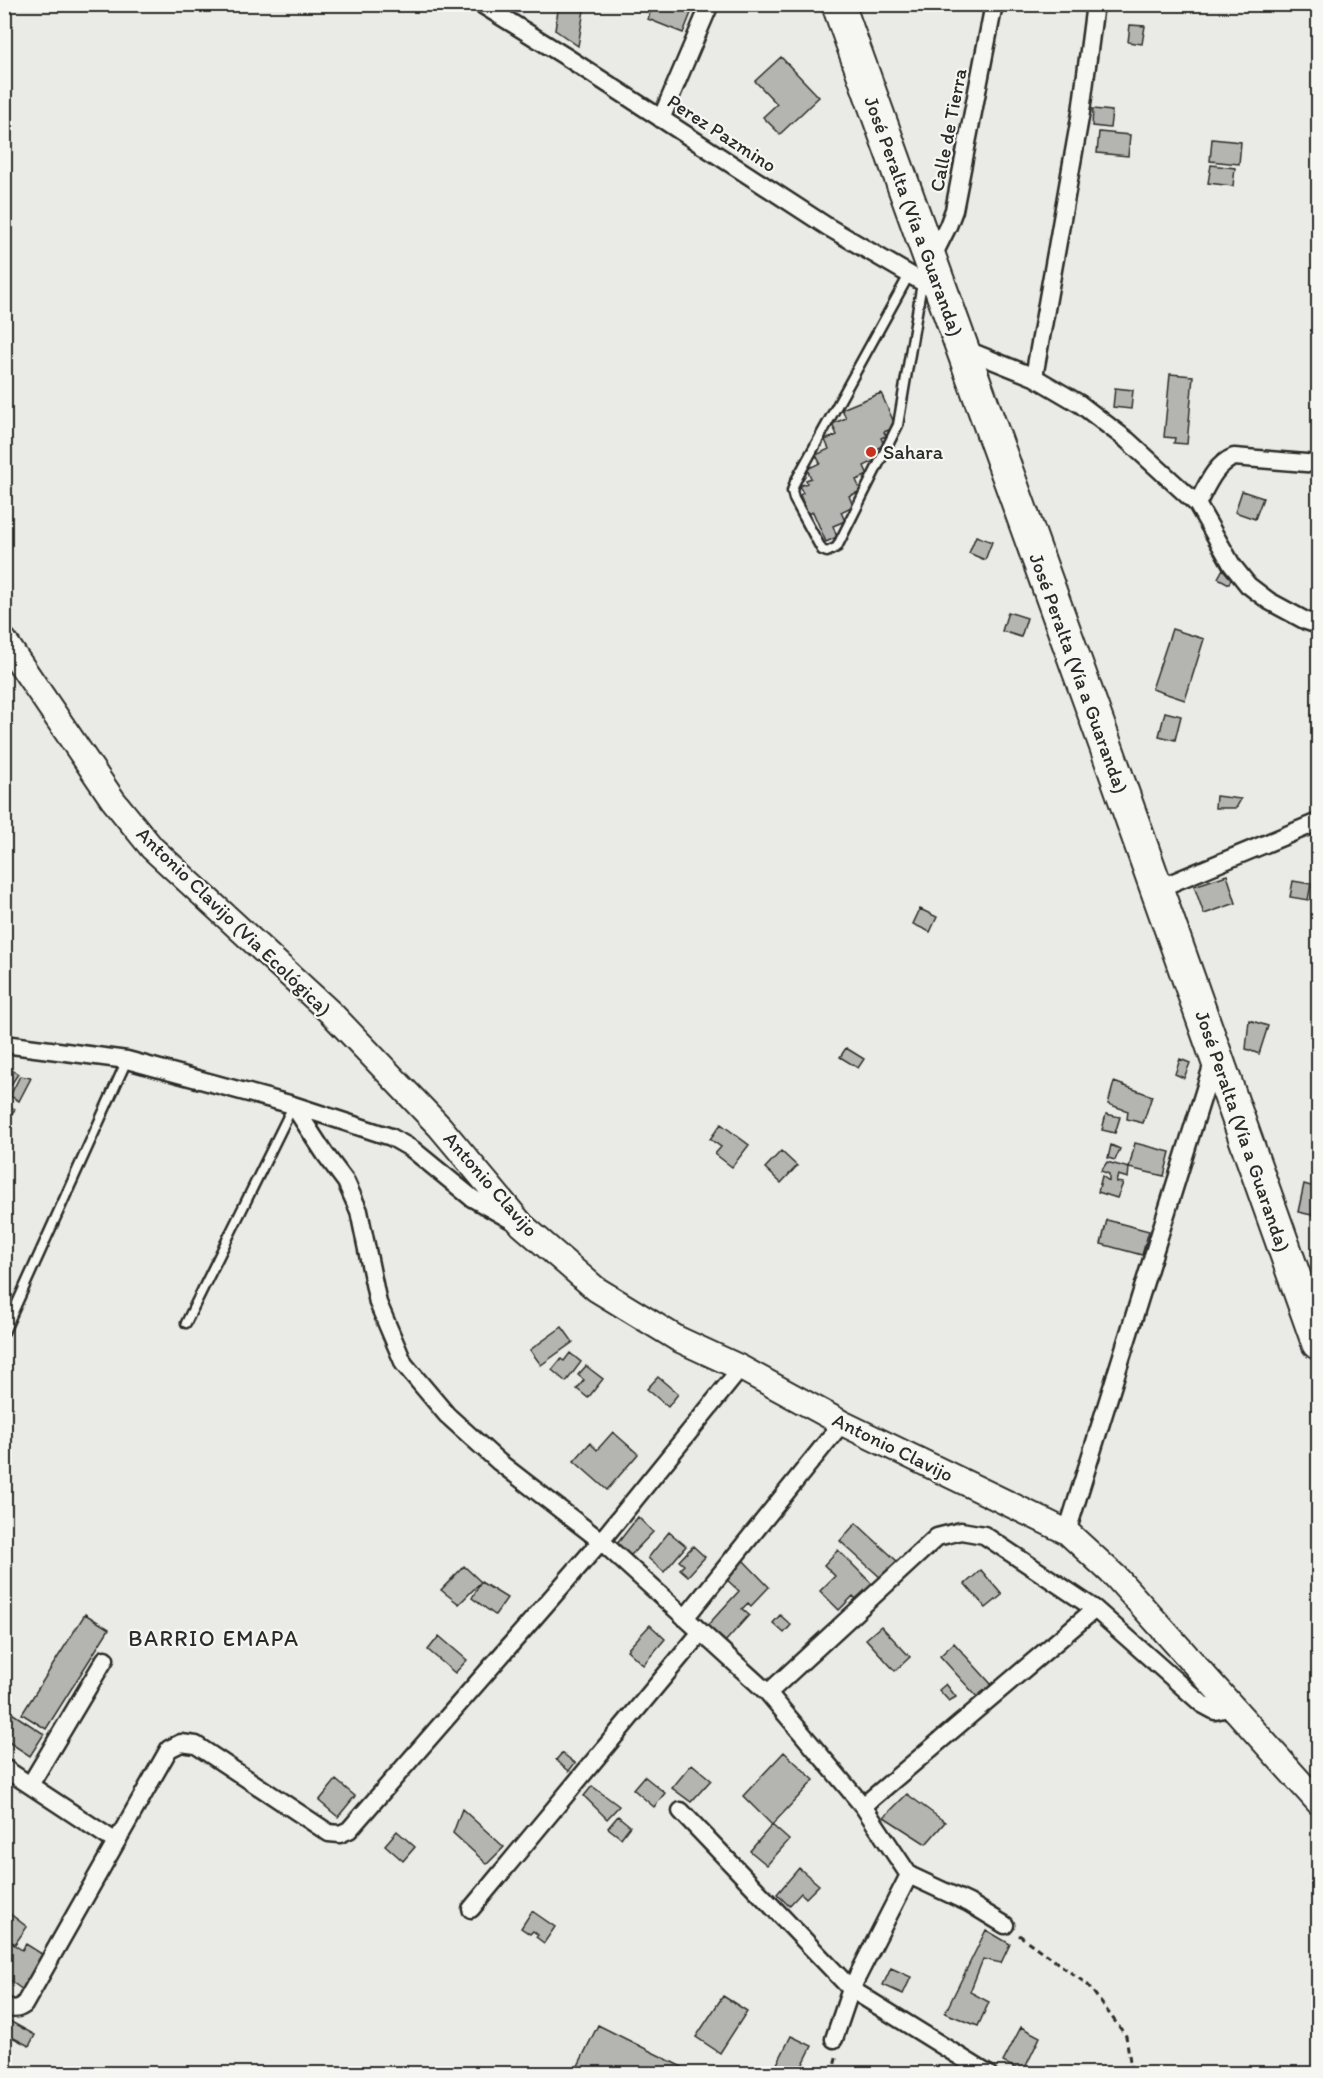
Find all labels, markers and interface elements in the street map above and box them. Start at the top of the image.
street label: Calle de Tierra [924,66,972,194]
street label: Perez Pazmino [663,89,781,177]
street label: José Peralta (Vía a Guaranda) [859,93,969,339]
place label: Sahara [883,440,944,464]
marker: Sahara [864,445,878,459]
street label: José Peralta (Vía a Guaranda) [1024,550,1134,796]
street label: Antonio Clavijo (Via Ecológica) [132,822,336,1020]
street label: José Peralta (Vía a Guaranda) [1190,1007,1296,1255]
street label: Antonio Clavijo [439,1127,543,1241]
street label: Antonio Clavijo [829,1407,957,1487]
district label: BARRIO EMAPA [128,1625,300,1652]

